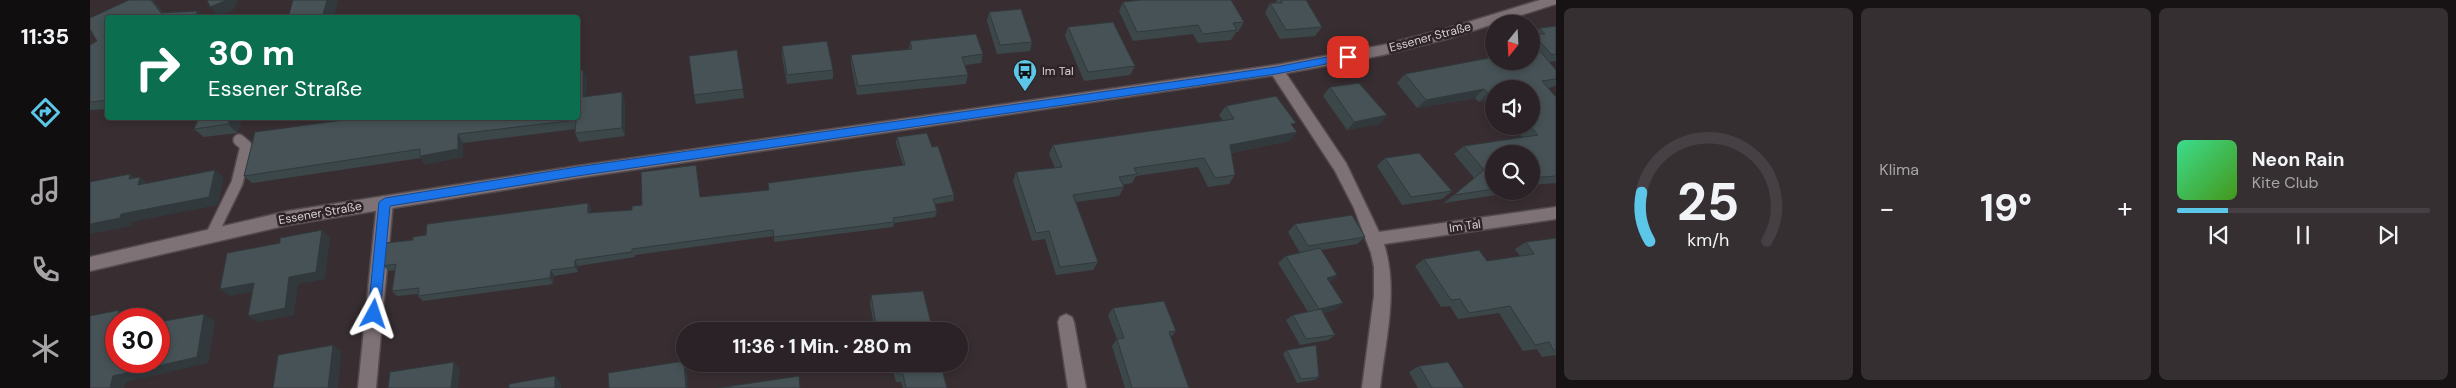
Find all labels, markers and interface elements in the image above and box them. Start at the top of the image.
north arrow [1485,15,1540,70]
map controls [1485,15,1540,200]
street label: Essener Straße [1387,18,1473,56]
text: 11:35 [21,22,69,51]
text: 30 m [208,30,295,76]
icon: right [125,35,190,100]
pin [1327,36,1369,78]
icon: arrive [1334,43,1362,71]
bus stop icon: Im Tal [1012,58,1038,92]
place label: Im Tal [1042,63,1074,79]
text: Essener Straße [208,74,362,103]
button: sound [1485,80,1540,135]
icon: directions [28,95,63,130]
button: search [1485,145,1540,200]
text: Neon Rain [2252,147,2344,172]
text: Klima [1879,159,1919,180]
text: 25 [1677,168,1740,236]
text: Kite Club [2252,172,2318,193]
icon: music [28,173,63,208]
text: 19° [1980,183,2032,233]
text: − [1879,190,1895,227]
text: + [2117,190,2133,227]
street label: Essener Straße [277,198,363,228]
street label: Im Tal [1448,216,1482,236]
icon: previous [2205,221,2233,249]
icon: pause [2289,221,2317,249]
icon: next [2374,221,2402,249]
text: km/h [1688,228,1730,252]
icon: phone [28,252,63,287]
position arrow [347,287,399,339]
speed limit sign: 30 [105,308,170,373]
icon: climate [28,331,63,366]
text: 11:36 · 1 Min. · 280 m [733,334,911,359]

